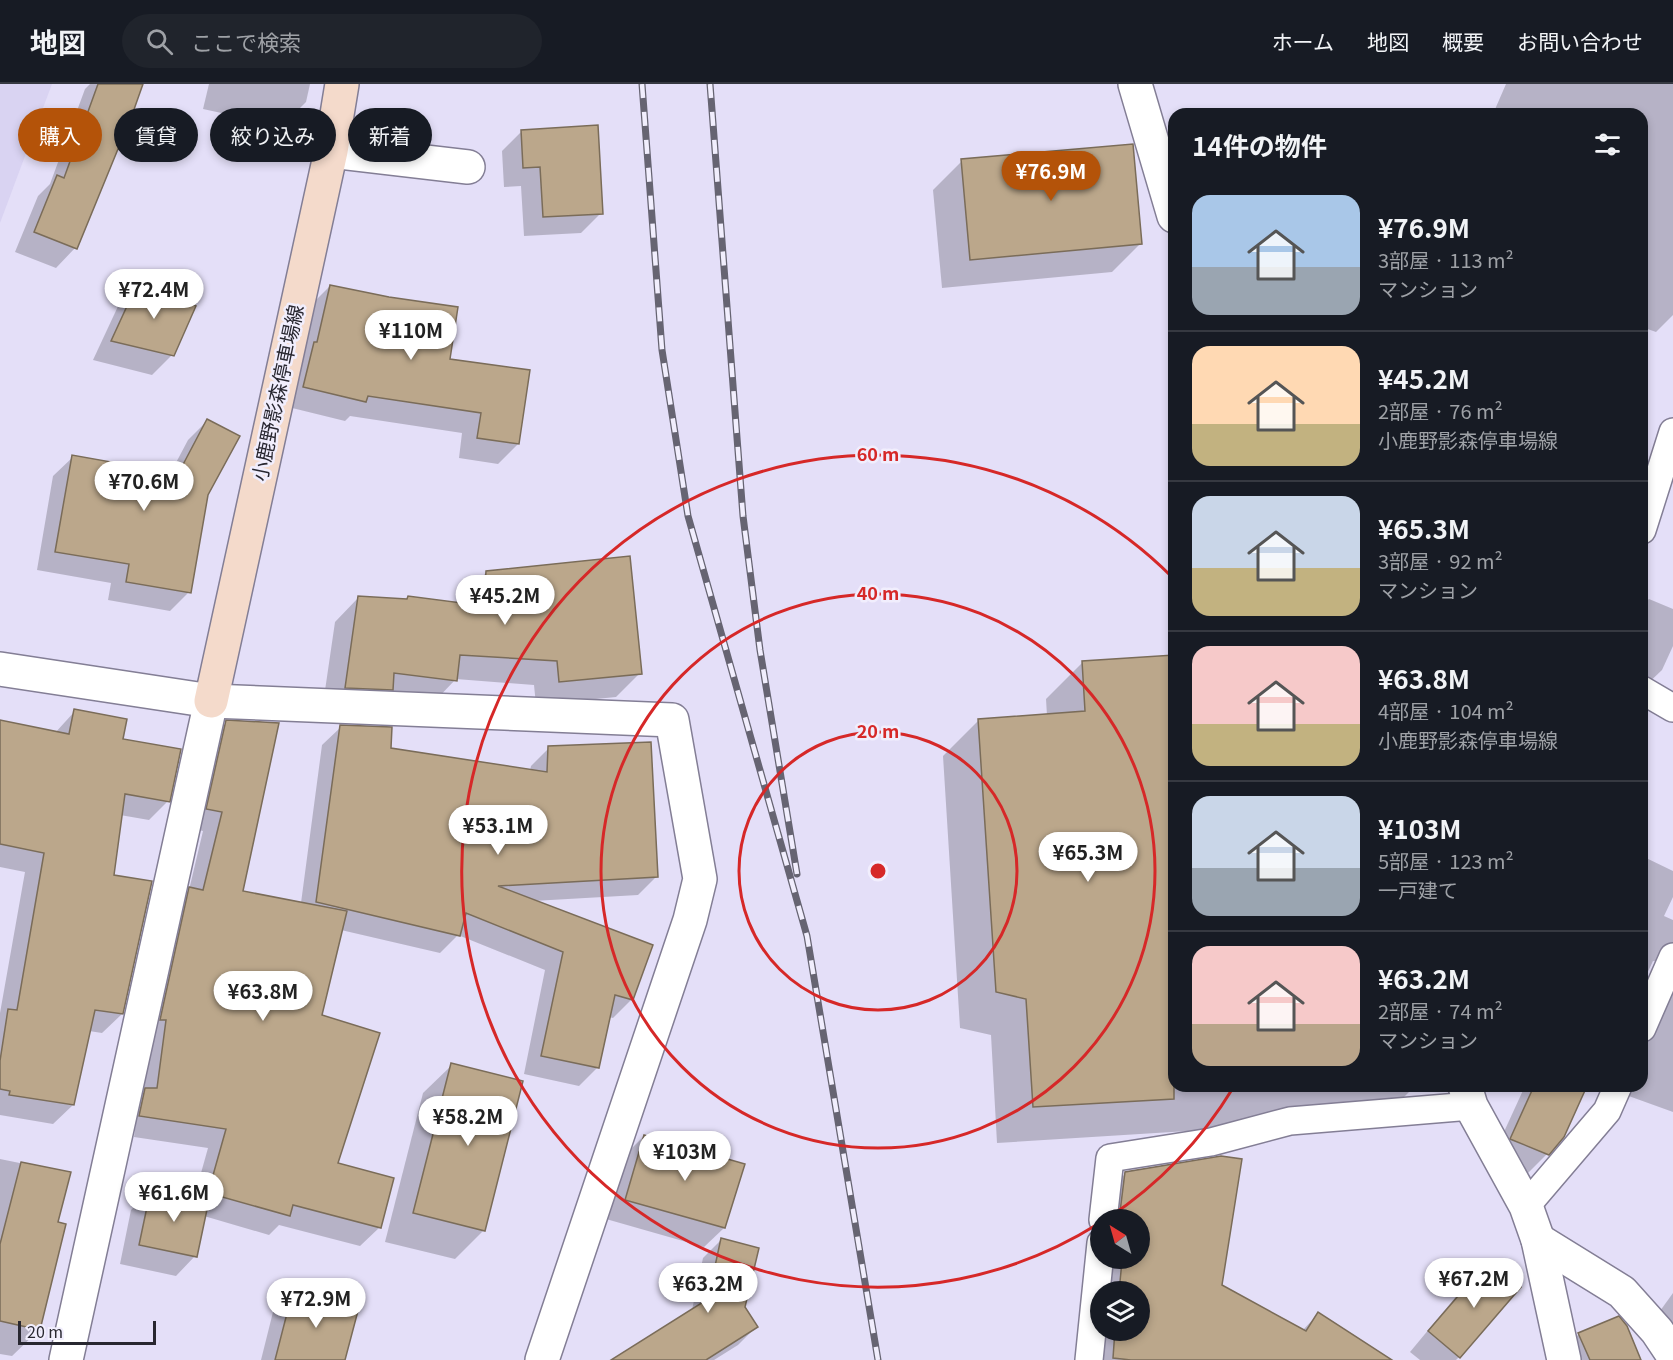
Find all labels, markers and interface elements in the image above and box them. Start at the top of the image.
search box [122,14,542,68]
text: 地図 [30,21,86,61]
icon: search [143,25,176,58]
text: ここで検索 [191,25,301,57]
text: ホーム [1272,26,1334,56]
text: 地図 [1367,26,1409,56]
text: 概要 [1442,26,1484,56]
text: お問い合わせ [1517,26,1643,56]
chip: 購入 [18,108,102,162]
chip: 賃貸 [114,108,198,162]
chip: 絞り込み [210,108,336,162]
chip: 新着 [348,108,432,162]
text: 14件の物件 [1192,126,1327,163]
icon: filters [1591,128,1624,161]
pin: ¥76.9M [1002,151,1100,202]
text: ¥76.9M [1016,156,1086,185]
text: ¥76.9M [1378,208,1470,245]
icon: home [1240,219,1312,291]
text: 3部屋 · 113 m² [1378,245,1514,274]
pin: ¥72.4M [105,269,203,320]
text: ¥72.4M [119,274,189,303]
text: マンション [1378,274,1478,303]
street label: 小鹿野影森停車場線 [244,302,309,484]
pin: ¥110M [369,310,453,361]
text: ¥110M [379,315,443,344]
text: ¥45.2M [1378,359,1470,396]
icon: home [1240,370,1312,442]
text: 2部屋 · 76 m² [1378,396,1503,425]
text: 小鹿野影森停車場線 [1378,425,1558,454]
text: 60 m [857,440,899,466]
pin: ¥70.6M [95,461,193,512]
text: ¥70.6M [109,466,179,495]
text: ¥65.3M [1378,509,1470,546]
icon: home [1240,520,1312,592]
text: 3部屋 · 92 m² [1378,546,1503,575]
pin: ¥45.2M [456,575,554,626]
text: マンション [1378,575,1478,604]
text: 40 m [857,579,899,605]
text: ¥45.2M [470,580,540,609]
text: ¥63.8M [1378,659,1470,696]
icon: home [1240,670,1312,742]
text: 4部屋 · 104 m² [1378,696,1514,725]
text: 20 m [857,717,899,743]
text: 小鹿野影森停車場線 [1378,725,1558,754]
pin: ¥53.1M [449,805,547,856]
text: ¥103M [1378,809,1462,846]
text: ¥53.1M [463,810,533,839]
icon: home [1240,820,1312,892]
pin: ¥65.3M [1039,832,1137,883]
text: ¥65.3M [1053,837,1123,866]
text: 5部屋 · 123 m² [1378,846,1514,875]
centre of rings [868,861,888,881]
text: 一戸建て [1378,875,1458,904]
text: ¥63.2M [1378,959,1470,996]
icon: home [1240,970,1312,1042]
pin: ¥63.8M [214,971,312,1022]
text: ¥63.8M [228,976,298,1005]
text: 2部屋 · 74 m² [1378,996,1503,1025]
text: マンション [1378,1025,1478,1054]
pin: ¥58.2M [419,1096,517,1147]
text: ¥58.2M [433,1101,503,1130]
pin: ¥103M [643,1131,727,1182]
text: ¥103M [653,1136,717,1165]
pin: ¥61.6M [125,1172,223,1223]
text: ¥61.6M [139,1177,209,1206]
north arrow [1090,1209,1150,1269]
map controls [1090,1209,1150,1341]
pin: ¥67.2M [1425,1258,1523,1309]
pin: ¥63.2M [659,1263,757,1314]
text: ¥67.2M [1439,1263,1509,1292]
text: ¥63.2M [673,1268,743,1297]
pin: ¥72.9M [267,1278,365,1329]
button: layers [1090,1281,1150,1341]
text: ¥72.9M [281,1283,351,1312]
scale bar [18,1318,156,1346]
text: 20 m [27,1319,63,1343]

